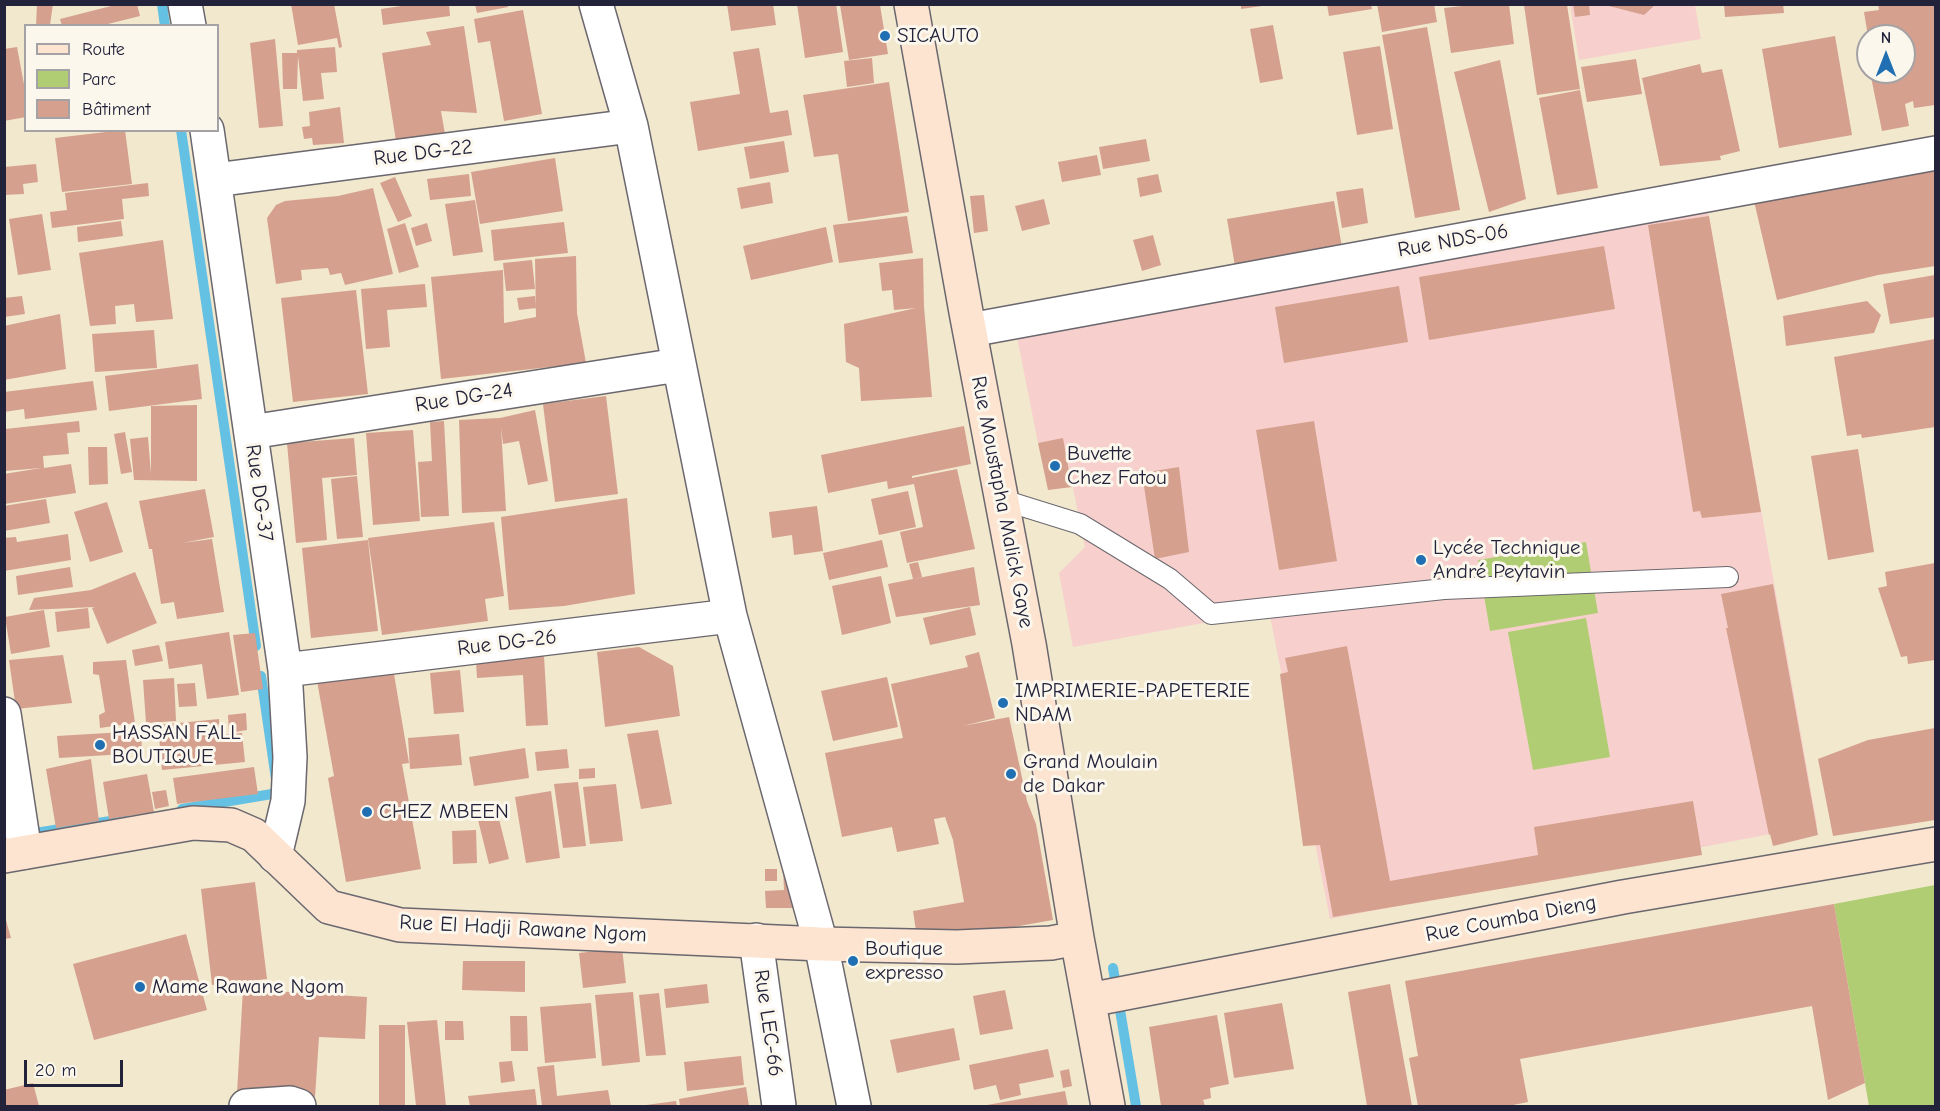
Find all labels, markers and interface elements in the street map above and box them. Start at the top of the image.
place label: SICAUTO [897,23,979,49]
legend [24,24,219,132]
north arrow [1856,24,1916,84]
marker: SICAUTO [878,29,892,43]
text: N [1881,29,1891,47]
text: Route [82,39,125,60]
text: Parc [82,69,116,90]
text: Bâtiment [82,99,151,120]
street label: Rue DG-22 [372,134,474,172]
street label: Rue NDS-06 [1396,219,1510,263]
street label: Rue Moustapha Malick Gaye [965,374,1039,630]
street label: Rue DG-24 [413,378,515,418]
place label: Buvette Chez Fatou [1067,441,1167,491]
street label: Rue DG-37 [240,443,278,543]
marker: Buvette Chez Fatou [1048,459,1062,473]
place label: Lycée Technique André Peytavin [1433,535,1580,585]
marker: Lycée Technique André Peytavin [1414,553,1428,567]
street label: Rue DG-26 [456,624,558,662]
place label: IMPRIMERIE-PAPETERIE NDAM [1015,678,1250,728]
marker: IMPRIMERIE-PAPETERIE NDAM [996,696,1010,710]
place label: HASSAN FALL BOUTIQUE [112,720,241,770]
marker: HASSAN FALL BOUTIQUE [93,738,107,752]
place label: Grand Moulain de Dakar [1023,749,1158,799]
marker: Grand Moulain de Dakar [1004,767,1018,781]
place label: CHEZ MBEEN [379,799,509,825]
marker: CHEZ MBEEN [360,805,374,819]
street label: Rue Coumba Dieng [1424,890,1598,948]
street label: Rue El Hadji Rawane Ngom [399,910,647,948]
place label: Boutique expresso [865,936,944,986]
marker: Boutique expresso [846,954,860,968]
street label: Rue LEC-66 [748,968,788,1078]
place label: Mame Rawane Ngom [152,974,344,1000]
marker: Mame Rawane Ngom [133,980,147,994]
scale bar [27,1048,126,1086]
text: 20 m [35,1060,76,1081]

